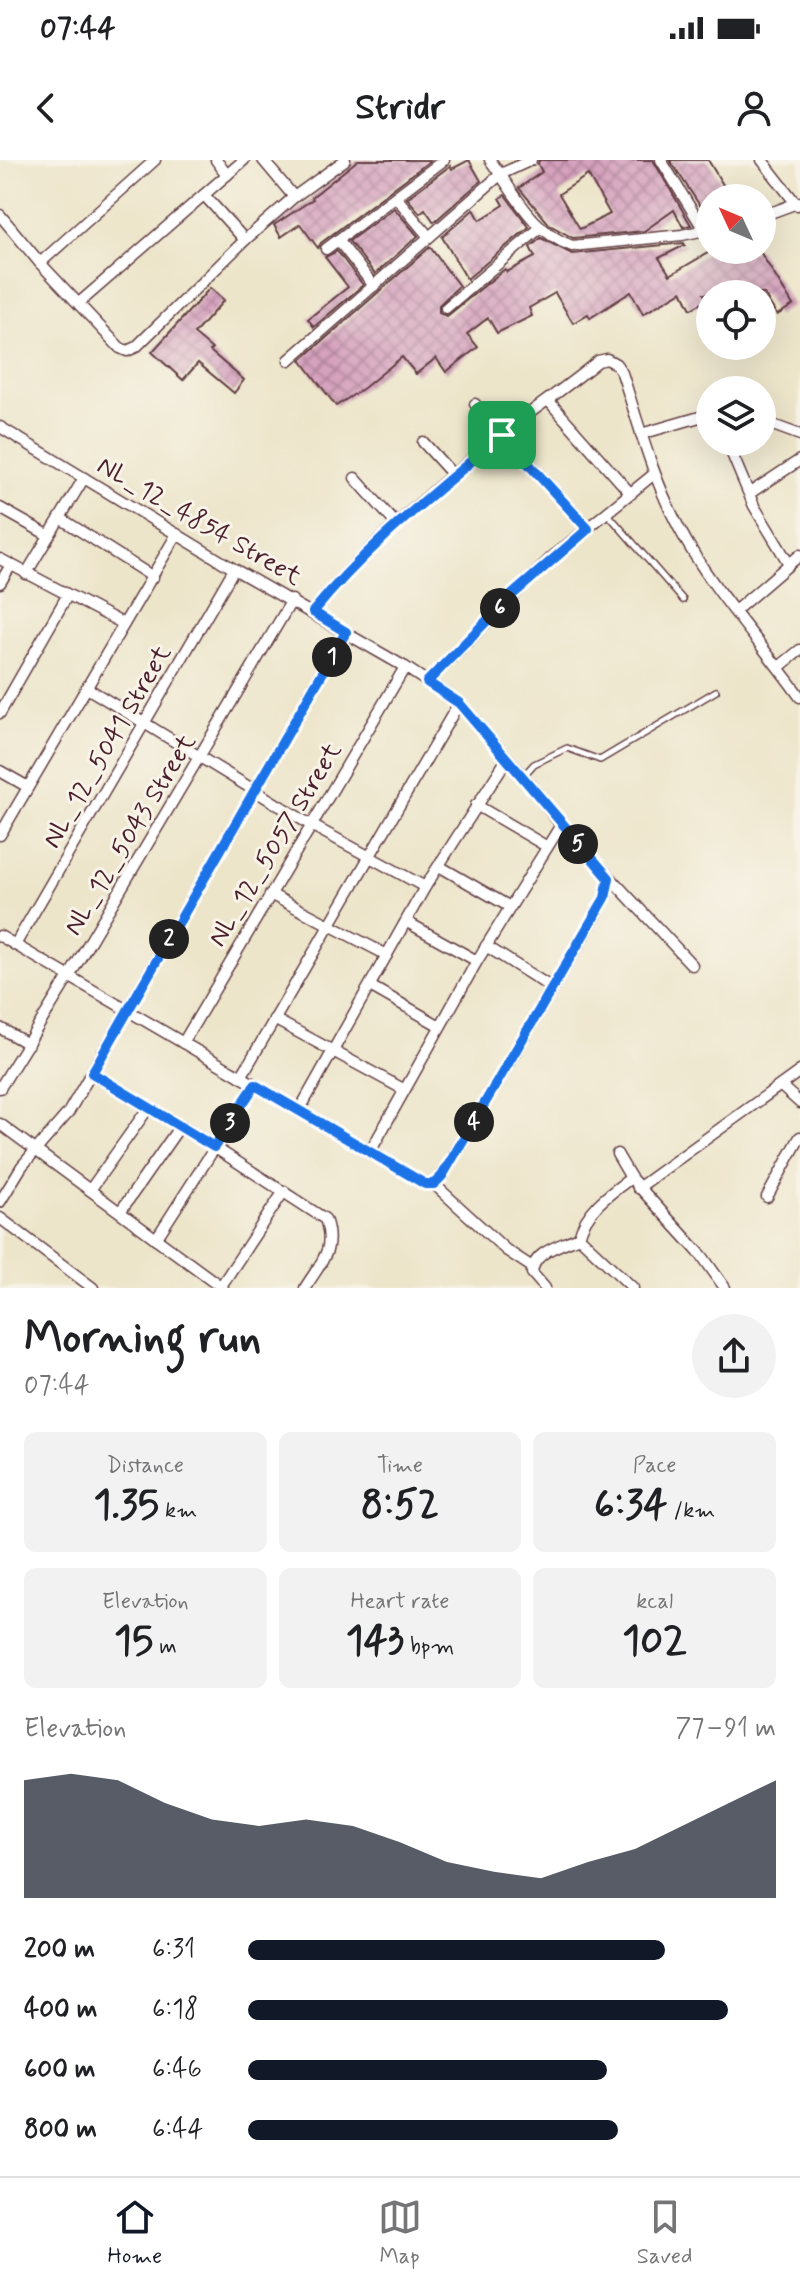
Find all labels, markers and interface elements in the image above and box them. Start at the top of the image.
text: 07:44 [40,9,116,48]
text: Stridr [355,85,445,132]
icon: back [24,86,68,130]
icon: person [732,86,776,130]
north arrow [696,184,776,264]
map controls [696,184,776,456]
button: locate [696,280,776,360]
button: layers [696,376,776,456]
pin [468,401,536,469]
icon: arrive [480,413,524,457]
street label: NL_12_4854 Street [91,449,307,594]
pin: 6 [480,588,520,628]
text: 6 [494,594,506,622]
pin: 1 [312,637,352,677]
street label: NL_12_5041 Street [36,639,180,855]
text: 1 [327,643,337,671]
street label: NL_12_5043 Street [57,728,201,940]
street label: NL_12_5057 Street [201,737,350,954]
pin: 5 [558,824,598,864]
text: 5 [571,830,585,858]
pin: 2 [149,919,189,959]
pin: 4 [454,1102,494,1142]
pin: 3 [210,1103,250,1143]
text: 4 [468,1108,480,1136]
text: 3 [225,1109,235,1137]
text: Morning run [24,1310,261,1368]
button: share [692,1314,776,1398]
text: 07:44 [24,1369,89,1403]
text: Distance [107,1452,184,1480]
text: Time [377,1452,423,1480]
text: Pace [633,1452,677,1480]
text: 1.35 [94,1480,159,1532]
text: 8:52 [361,1480,439,1532]
text: 6:34 [594,1480,668,1532]
text: km [159,1497,197,1525]
text: /km [668,1497,715,1525]
text: Elevation [102,1588,189,1616]
text: Heart rate [351,1588,449,1616]
text: kcal [636,1588,673,1616]
text: 15 [114,1616,153,1668]
text: 143 [346,1616,404,1668]
text: 102 [622,1616,687,1668]
text: m [153,1633,177,1661]
text: bpm [404,1633,454,1661]
text: Elevation [24,1712,126,1746]
text: 77–91 m [675,1712,776,1746]
text: 200 m [24,1933,95,1967]
text: 6:31 [152,1933,195,1967]
text: 400 m [24,1993,97,2027]
text: 6:18 [152,1993,198,2027]
text: 600 m [24,2053,96,2087]
text: 6:46 [152,2053,202,2087]
text: 800 m [24,2113,97,2147]
text: 6:44 [152,2113,203,2147]
tab: Home [108,2195,162,2271]
tab: Map [378,2195,422,2271]
tab: Saved [637,2195,692,2271]

